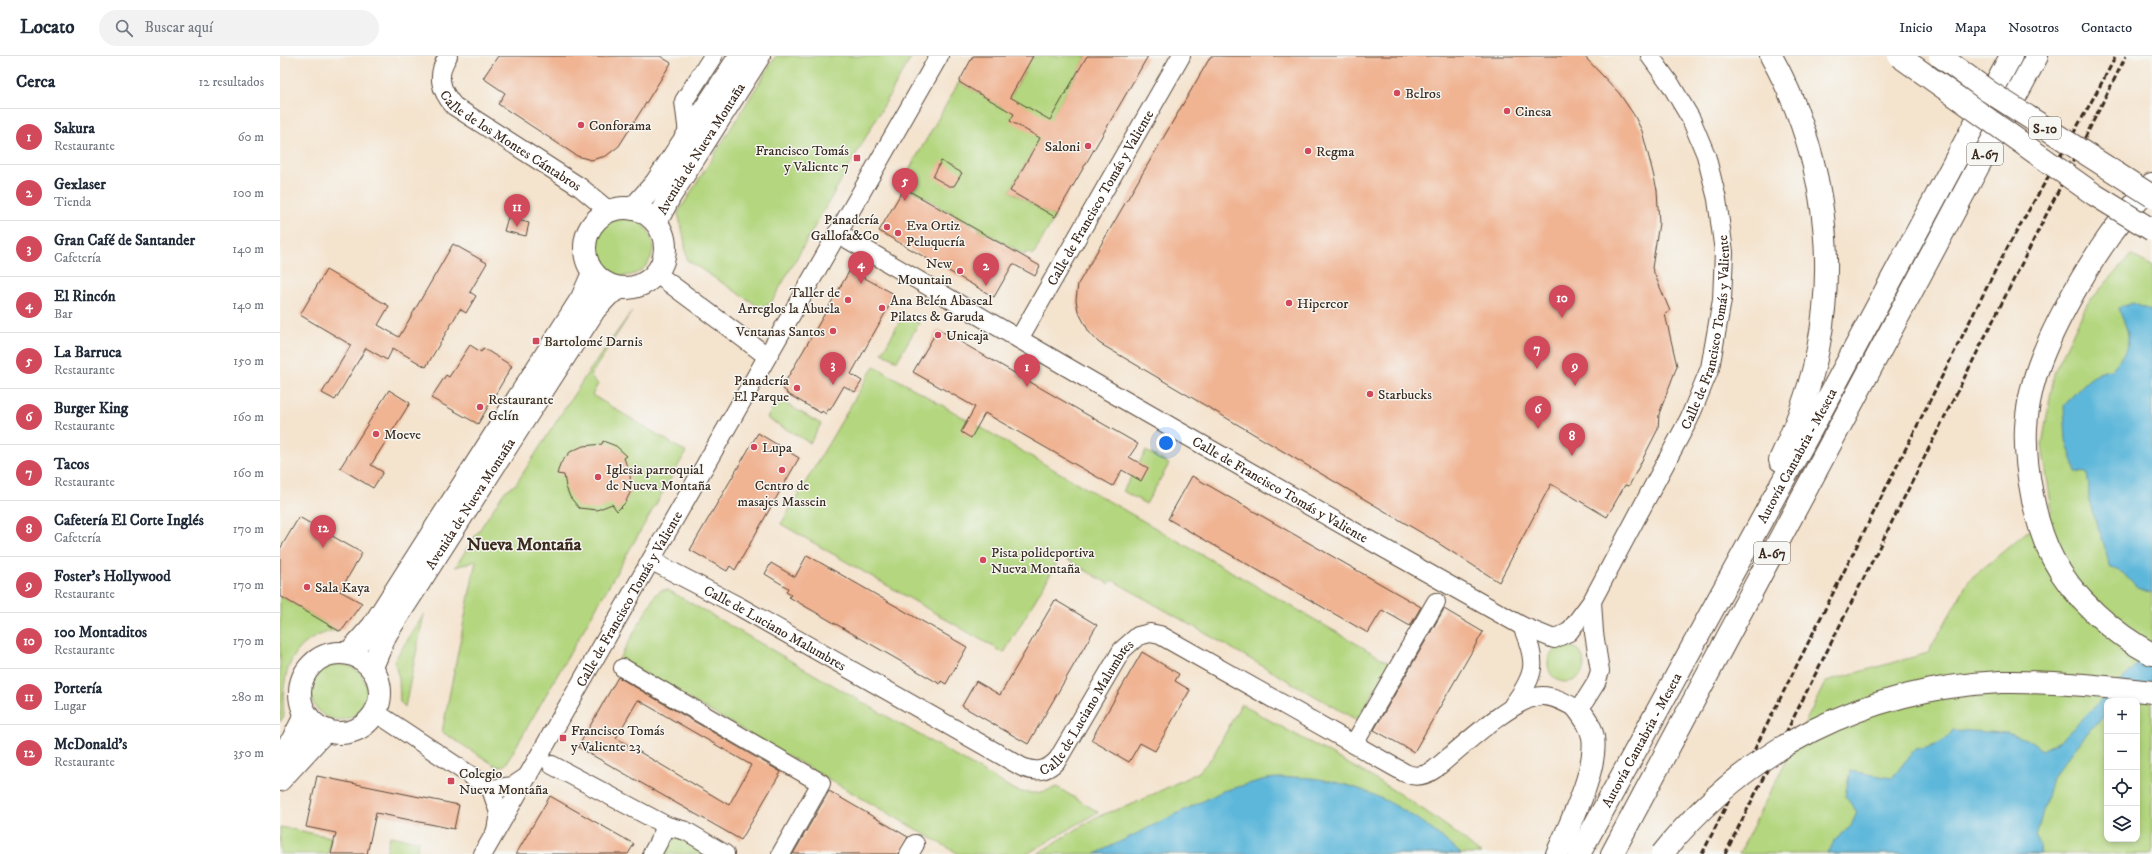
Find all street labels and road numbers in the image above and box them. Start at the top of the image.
street label: Avenida de Nueva Montaña [654,80,750,218]
street label: Calle de los Montes Cántabros [435,87,585,196]
street label: Calle de Francisco Tomás y Valiente [1043,107,1158,289]
road number: S-10 [2029,117,2061,139]
road number: A-67 [1967,143,2003,165]
street label: Calle de Francisco Tomás y Valiente [1677,234,1734,433]
street label: Autovía Cantabria - Meseta [1754,385,1842,527]
street label: Calle de Francisco Tomás y Valiente [1189,433,1371,548]
street label: Avenida de Nueva Montaña [422,435,520,573]
street label: Calle de Francisco Tomás y Valiente [572,508,687,690]
road number: A-67 [1754,542,1790,564]
street label: Calle de Luciano Malumbres [700,582,849,675]
street label: Calle de Luciano Malumbres [1037,636,1138,780]
street label: Autovía Cantabria - Meseta [1598,670,1686,811]

